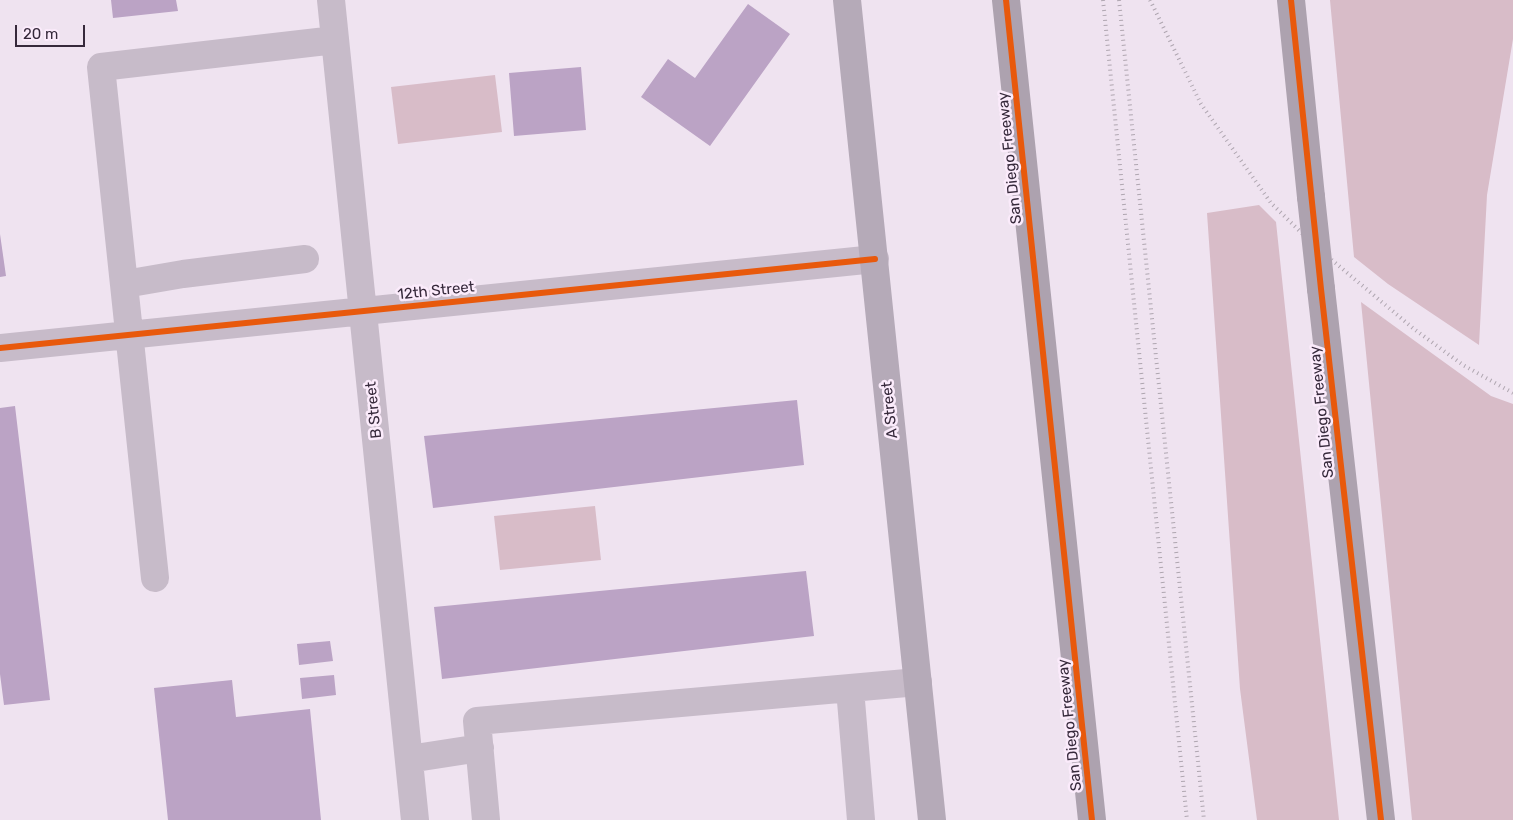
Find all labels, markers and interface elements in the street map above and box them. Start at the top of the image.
scale bar [18,15,88,47]
text: 20 m [23,25,58,43]
street label: San Diego Freeway [994,91,1026,225]
street label: 12th Street [397,278,475,304]
street label: San Diego Freeway [1306,345,1338,479]
street label: B Street [362,381,386,439]
street label: A Street [878,381,902,439]
street label: San Diego Freeway [1054,658,1086,792]

